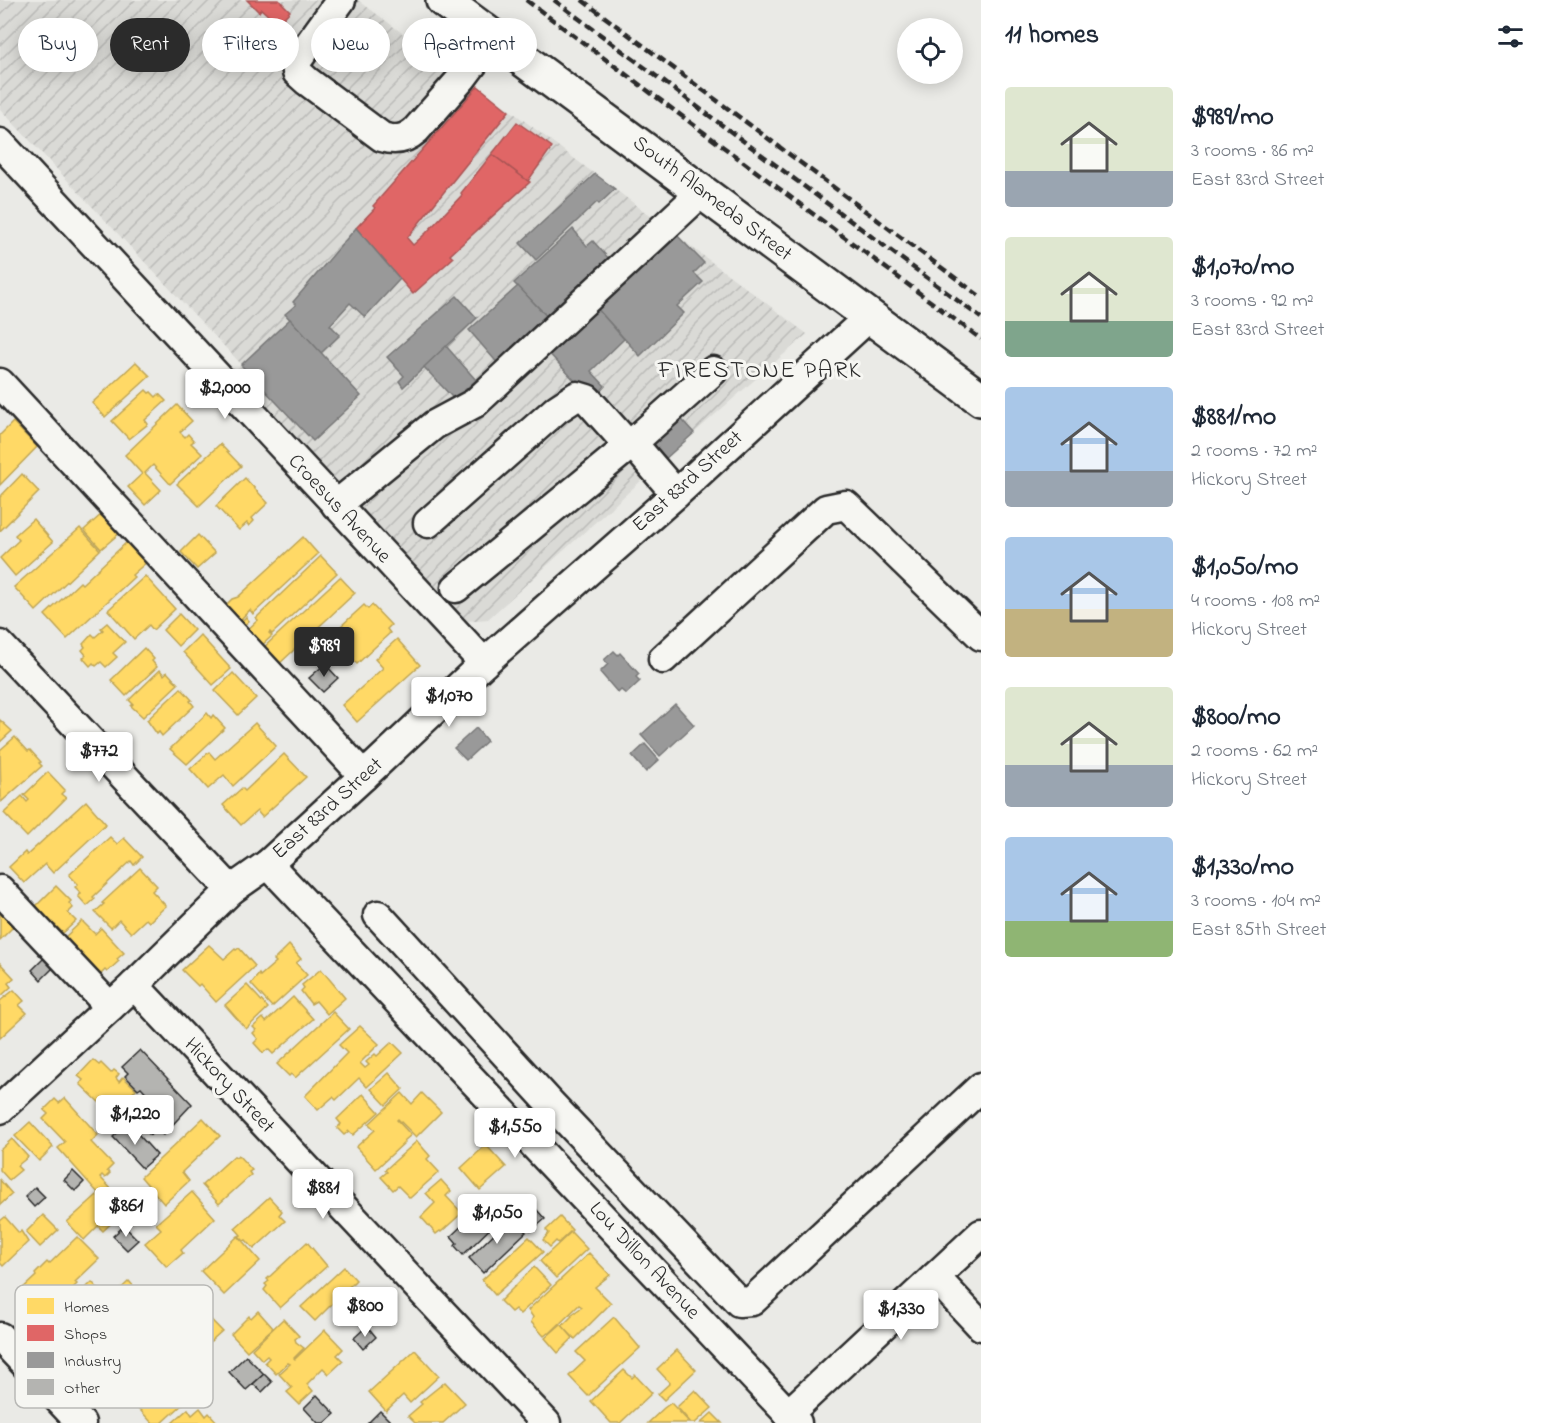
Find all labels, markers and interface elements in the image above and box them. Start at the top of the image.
text: 11 homes [1005,17,1099,55]
chip: Buy [18,18,98,72]
chip: Rent [110,18,190,72]
chip: Filters [202,18,299,72]
chip: New [311,18,390,72]
chip: Apartment [402,18,537,72]
map controls [897,18,963,84]
button: locate [897,18,963,84]
icon: filters [1494,20,1527,53]
text: $989/mo [1191,99,1274,137]
icon: home [1053,111,1125,183]
street label: South Alameda Street [626,129,798,269]
text: 3 rooms · 86 m² [1191,137,1314,166]
text: East 83rd Street [1191,166,1324,195]
text: $1,070/mo [1191,249,1294,287]
icon: home [1053,261,1125,333]
text: 3 rooms · 92 m² [1191,287,1314,316]
text: East 83rd Street [1191,316,1324,345]
district label: FIRESTONE PARK [657,354,862,389]
pin: $2,000 [176,369,274,420]
text: $2,000 [199,374,251,403]
text: $881/mo [1191,399,1276,437]
icon: home [1053,411,1125,483]
street label: East 83rd Street [626,424,750,540]
text: 2 rooms · 72 m² [1191,437,1318,466]
street label: Croesus Avenue [280,448,398,571]
text: Hickory Street [1191,466,1307,495]
text: $1,050/mo [1191,549,1299,587]
icon: home [1053,561,1125,633]
text: 4 rooms · 108 m² [1191,587,1320,616]
text: Hickory Street [1191,616,1307,645]
pin: $989 [288,627,360,678]
text: $989 [308,632,340,661]
pin: $1,070 [400,677,498,728]
text: $1,070 [425,682,473,711]
text: $800/mo [1191,699,1281,737]
icon: home [1053,711,1125,783]
pin: $772 [63,732,135,783]
text: $772 [80,737,118,766]
text: 2 rooms · 62 m² [1191,737,1318,766]
street label: East 83rd Street [266,751,390,867]
text: Hickory Street [1191,766,1307,795]
text: $1,330/mo [1191,849,1294,887]
icon: home [1053,861,1125,933]
text: 3 rooms · 104 m² [1191,887,1321,916]
text: East 85th Street [1191,916,1326,945]
street label: Hickory Street [175,1031,281,1142]
pin: $1,220 [86,1095,184,1146]
text: $1,220 [110,1100,160,1129]
pin: $1,550 [466,1108,564,1159]
text: $1,550 [488,1113,542,1142]
pin: $881 [287,1169,359,1220]
text: $881 [306,1174,340,1203]
pin: $861 [90,1187,162,1238]
text: $861 [109,1192,143,1221]
pin: $1,050 [448,1194,546,1245]
street label: Lou Dillon Avenue [581,1195,707,1327]
text: $1,050 [472,1199,522,1228]
legend [15,1285,213,1408]
pin: $800 [329,1287,401,1338]
pin: $1,330 [852,1290,950,1341]
text: $800 [347,1292,383,1321]
text: $1,330 [877,1295,925,1324]
text: Homes [64,1296,109,1320]
text: Shops [64,1323,107,1347]
text: Industry [64,1350,121,1374]
text: Other [64,1377,100,1401]

